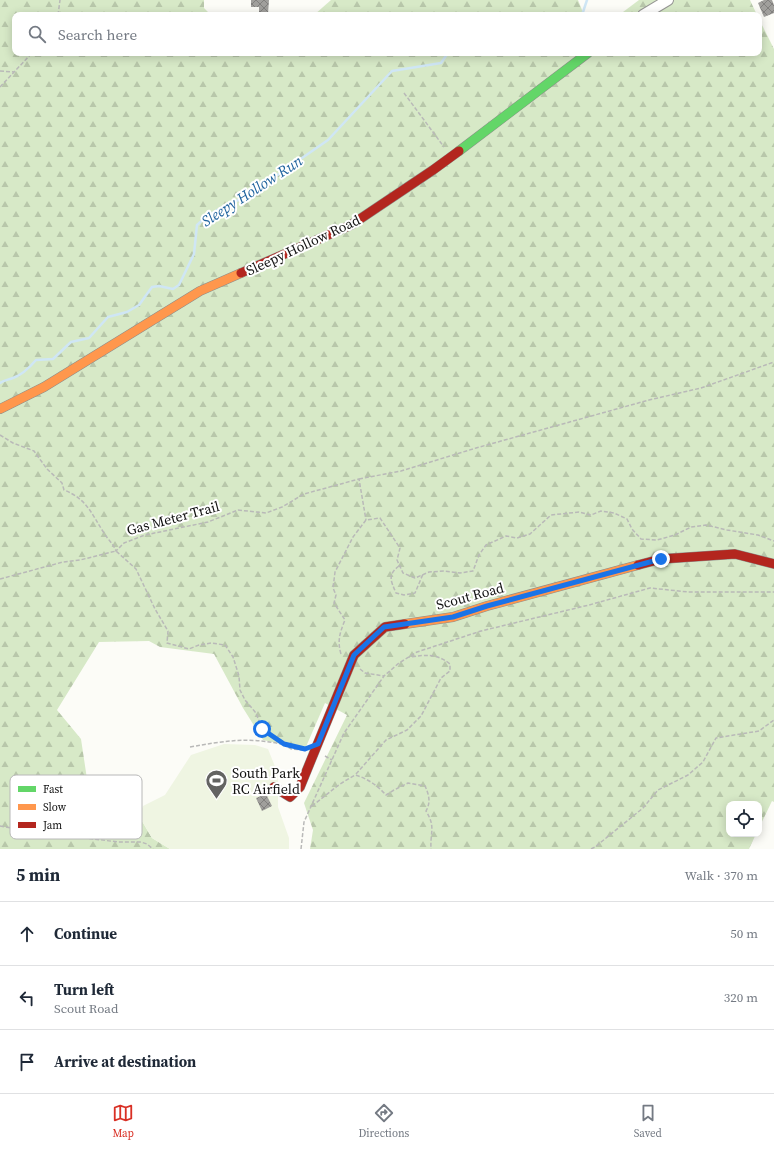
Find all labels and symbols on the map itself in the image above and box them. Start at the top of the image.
water label: Sleepy Hollow Run [197,150,307,231]
street label: Sleepy Hollow Road [243,210,363,280]
street label: Gas Meter Trail [124,496,222,540]
route end [652,550,670,568]
street label: Scout Road [434,577,506,615]
route start [253,720,271,738]
place label: South Park RC Airfield [232,763,300,799]
sports icon: South Park RC Airfield [203,768,229,801]
legend [10,775,142,839]
text: Fast [43,782,63,797]
text: Slow [43,800,67,815]
text: Jam [42,818,62,833]

